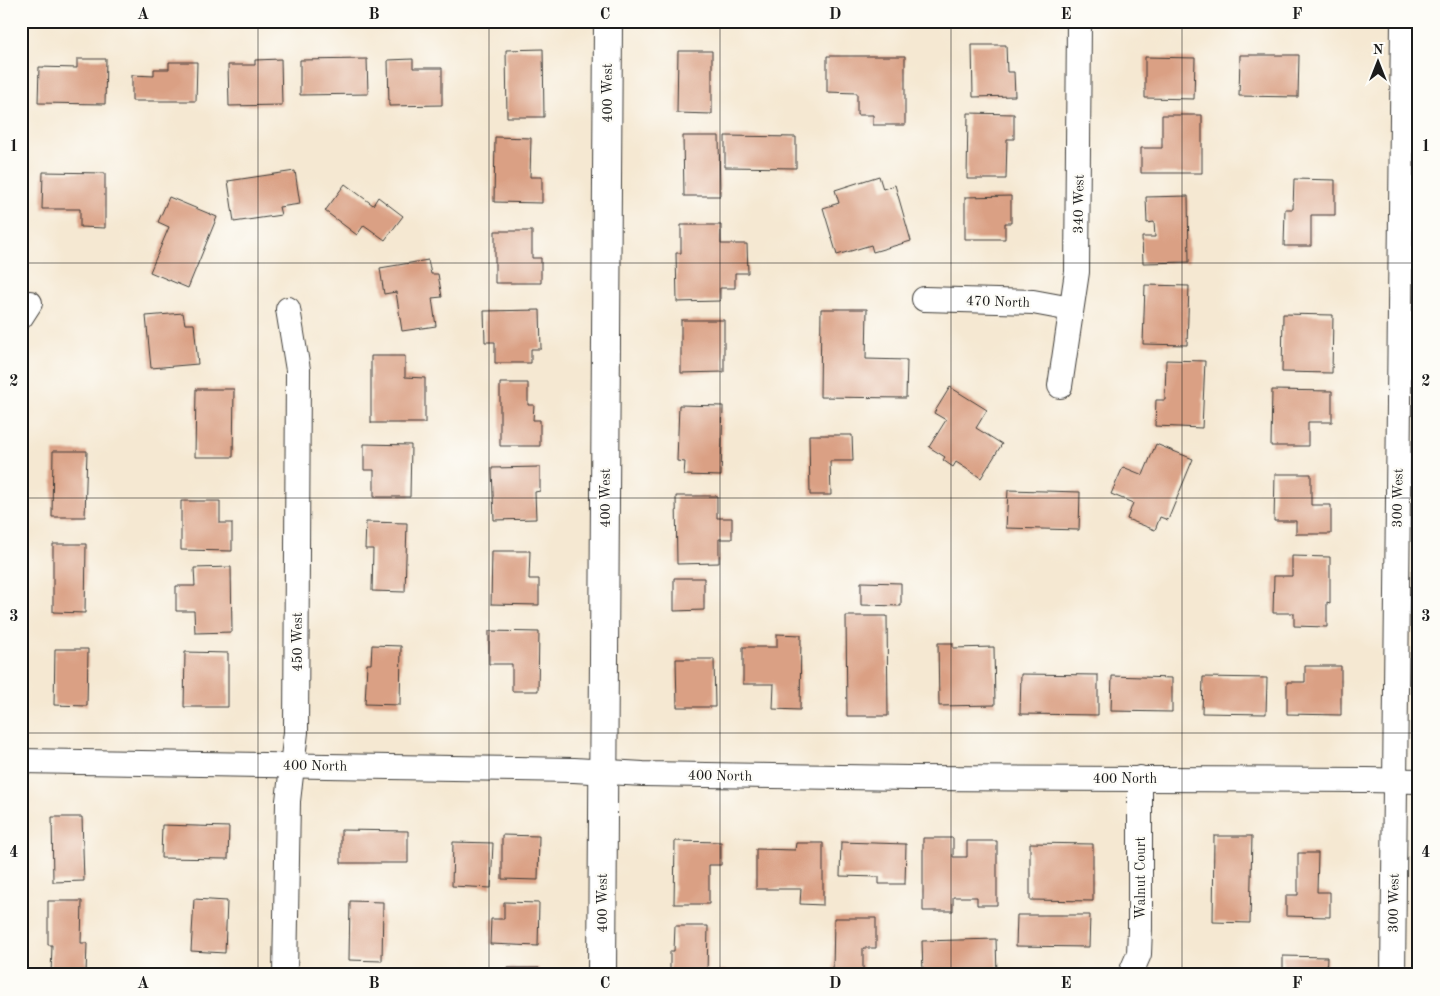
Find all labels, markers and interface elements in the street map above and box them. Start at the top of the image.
text: A [137,7,149,23]
text: B [368,7,380,23]
text: C [600,7,610,23]
text: D [829,7,841,23]
text: E [1060,7,1072,23]
text: F [1292,7,1303,23]
north arrow [1352,38,1402,88]
text: N [1373,43,1384,57]
street label: 400 West [601,63,615,123]
text: 1 [9,139,19,155]
text: 1 [1421,139,1431,155]
street label: 340 West [1071,174,1087,234]
street label: 470 North [966,294,1031,310]
text: 2 [9,374,19,390]
text: 2 [1421,374,1431,390]
street label: 400 West [599,468,613,528]
street label: 300 West [1390,468,1406,528]
text: 3 [9,609,19,625]
text: 3 [1421,609,1431,625]
street label: 450 West [291,612,305,672]
street label: 400 North [283,758,348,774]
street label: 400 North [688,768,753,784]
street label: 400 North [1093,772,1158,786]
street label: Walnut Court [1134,836,1148,919]
text: 4 [9,845,19,861]
text: 4 [1421,845,1431,861]
street label: 400 West [596,873,610,933]
street label: 300 West [1386,873,1402,933]
text: A [137,976,149,992]
text: B [368,976,380,992]
text: C [600,976,610,992]
text: D [829,976,841,992]
text: E [1060,976,1072,992]
text: F [1292,976,1303,992]

